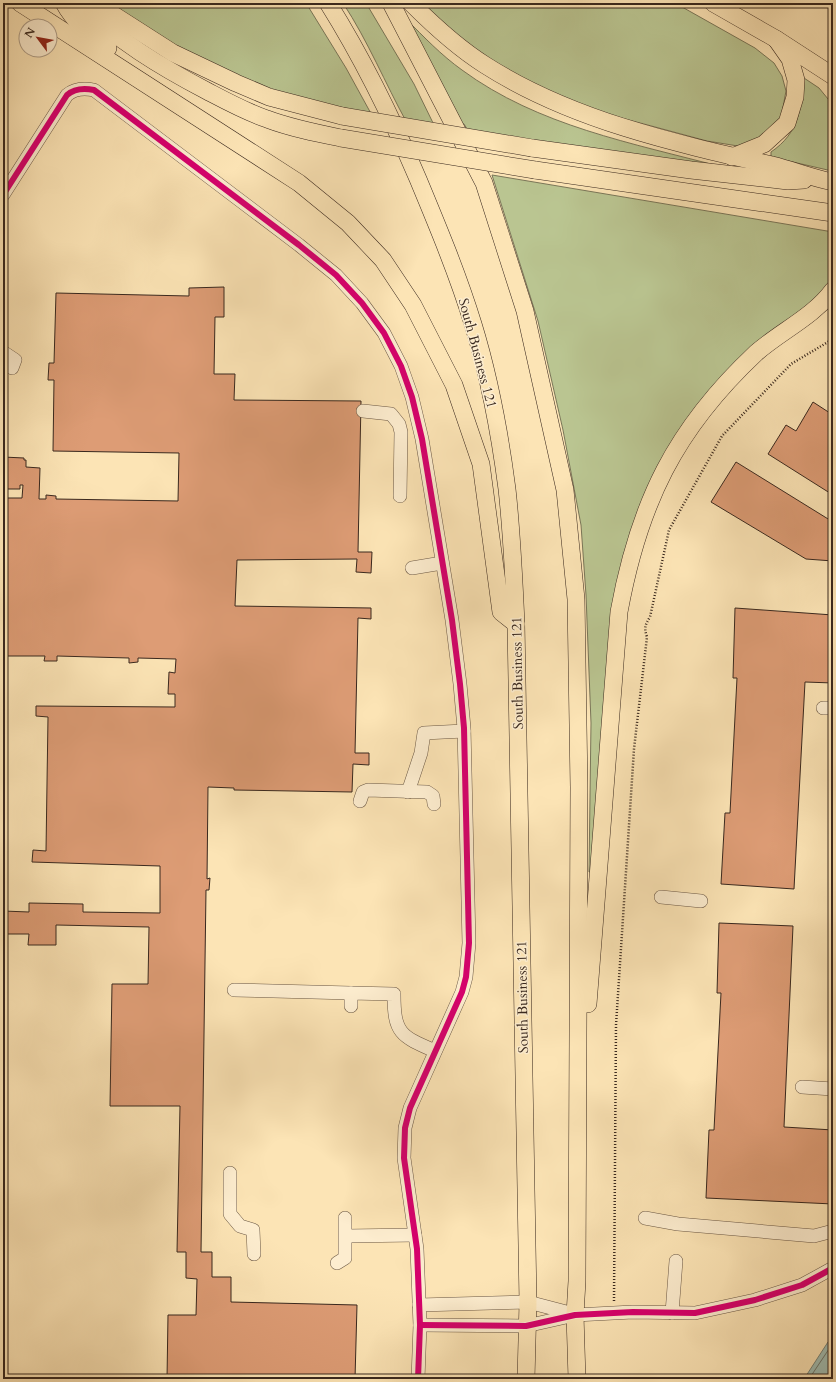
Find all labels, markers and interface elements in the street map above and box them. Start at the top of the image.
north arrow [18,18,58,58]
text: N [21,25,39,41]
street label: South Business 121 [454,296,501,410]
street label: South Business 121 [507,616,528,730]
street label: South Business 121 [512,940,533,1054]

